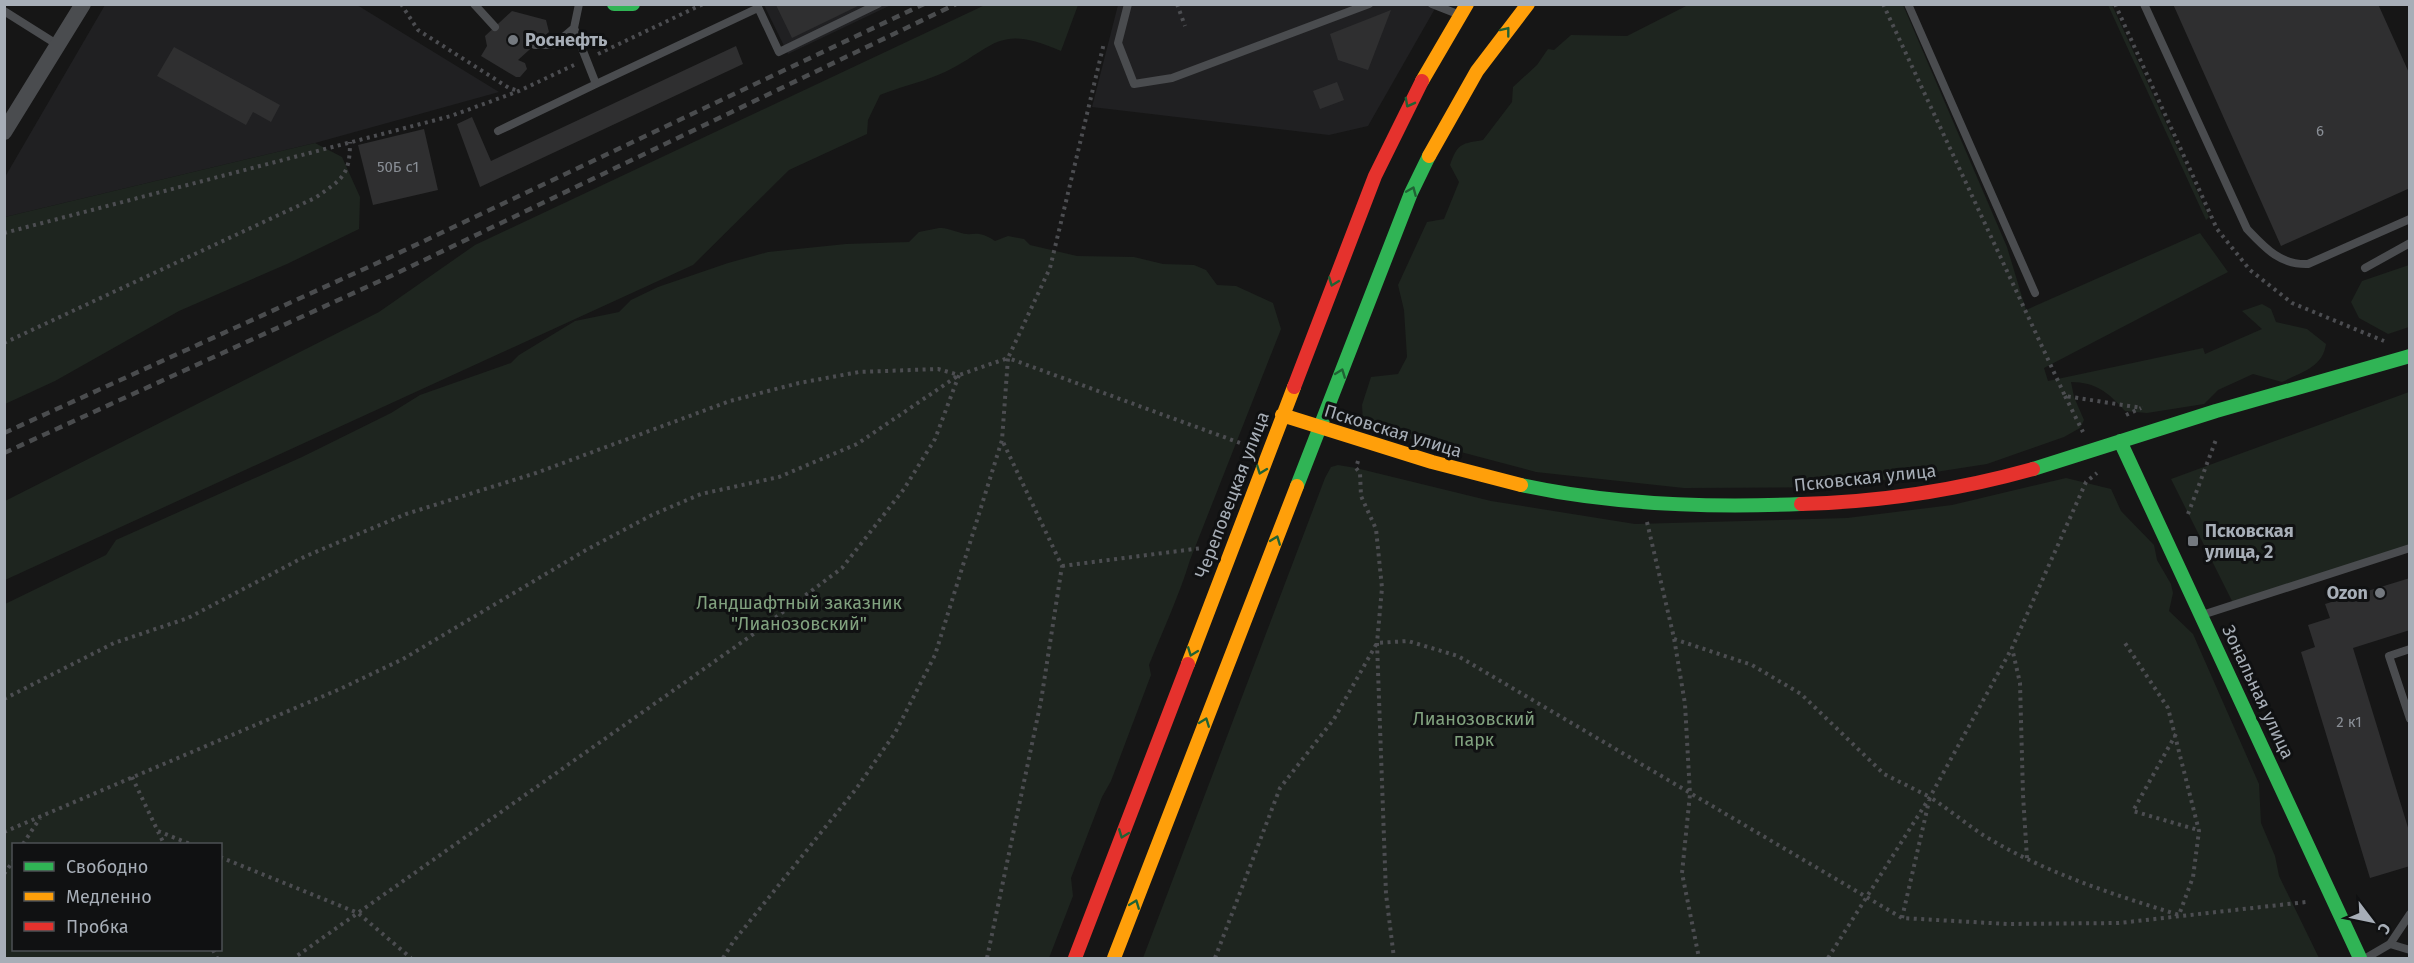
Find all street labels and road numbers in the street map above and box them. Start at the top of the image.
street label: Псковская улица [1321,400,1465,462]
street label: Череповецкая улица [1190,409,1274,581]
street label: Псковская улица [1793,460,1937,496]
street label: Зональная улица [2217,621,2299,763]

